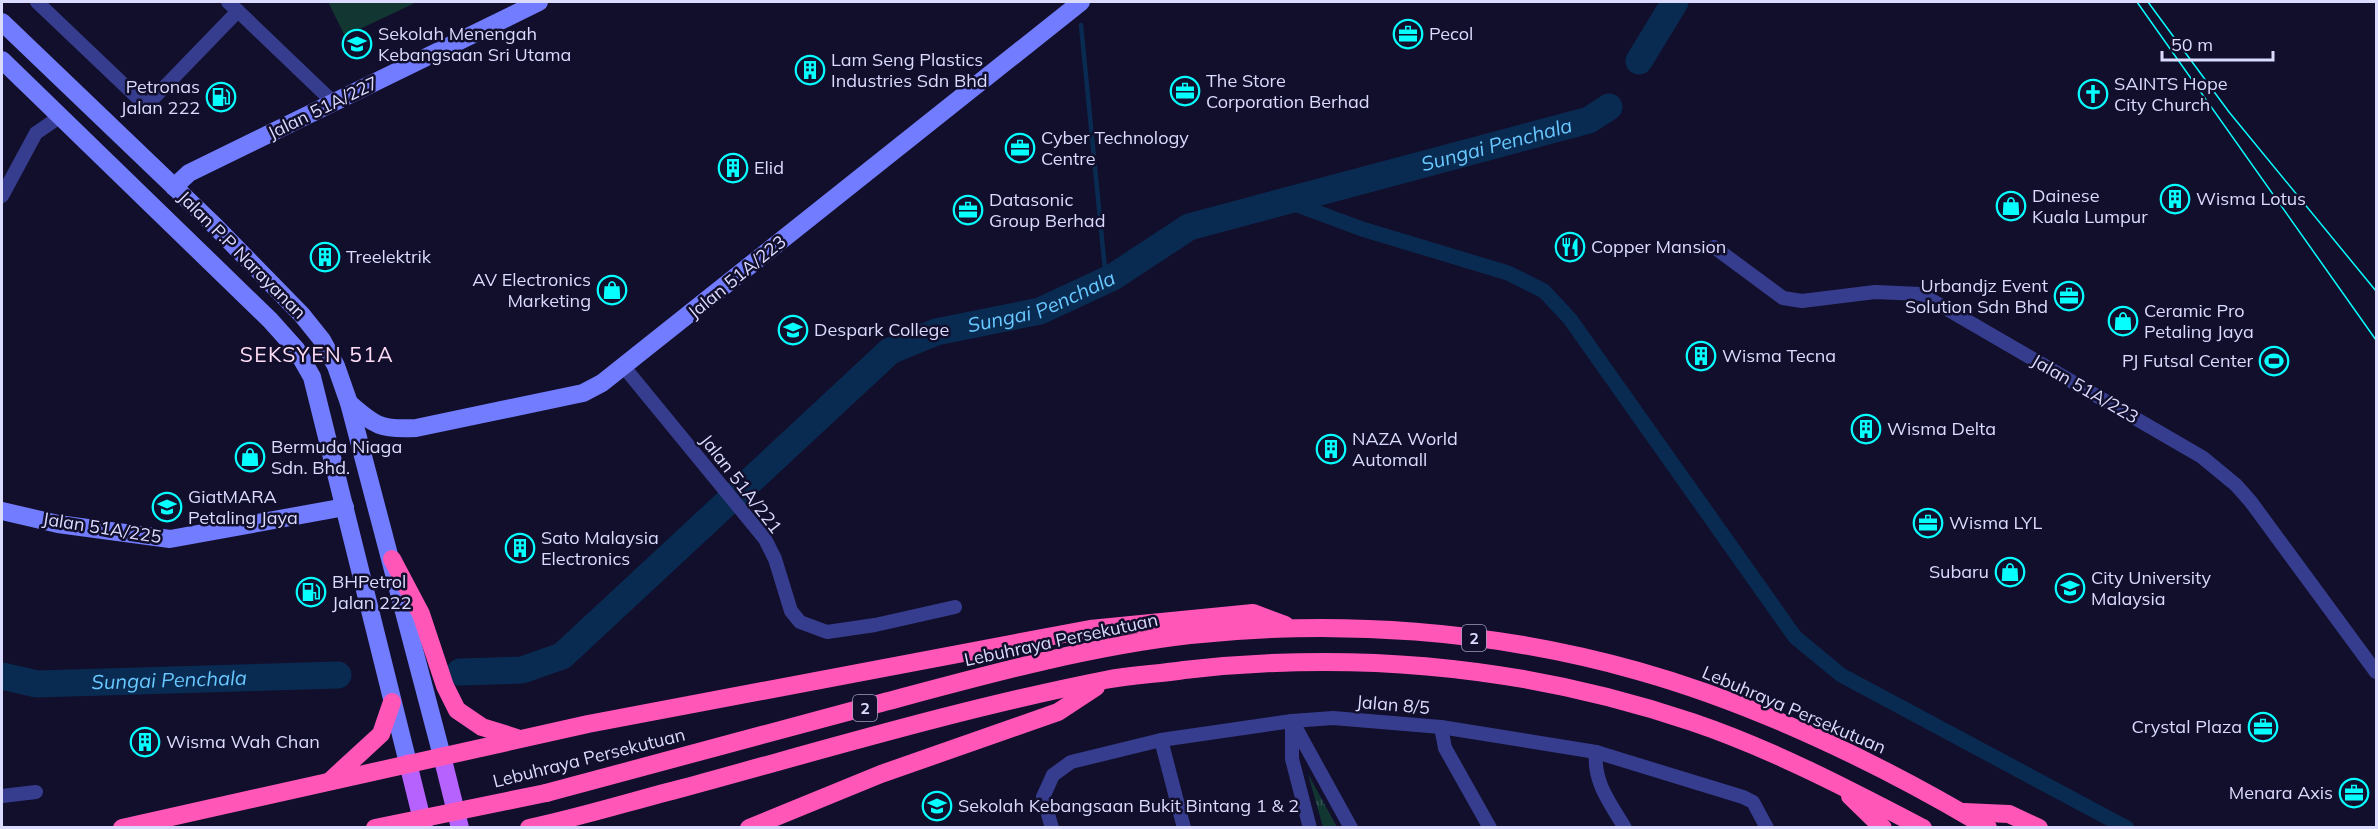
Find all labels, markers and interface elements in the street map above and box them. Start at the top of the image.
office icon: Pecol [1392,18,1424,50]
place label: Sekolah Menengah Kebangsaan Sri Utama [378,22,571,66]
place label: Pecol [1429,22,1473,45]
scale bar [2162,24,2273,62]
school or university icon: Sekolah Menengah Kebangsaan Sri Utama [341,28,373,60]
text: 50 m [2171,33,2213,56]
place label: Lam Seng Plastics Industries Sdn Bhd [831,48,988,92]
building icon: Lam Seng Plastics Industries Sdn Bhd [794,54,826,86]
place label: The Store Corporation Berhad [1206,69,1370,113]
street label: Jalan 51A/227 [264,71,382,144]
place label: SAINTS Hope City Church [2114,72,2228,116]
place label: Petronas Jalan 222 [121,75,200,119]
office icon: The Store Corporation Berhad [1169,75,1201,107]
church icon: SAINTS Hope City Church [2077,78,2109,110]
fuel station icon: Petronas Jalan 222 [205,81,237,113]
water label: Sungai Penchala [1418,112,1575,176]
place label: Cyber Technology Centre [1041,126,1189,170]
office icon: Cyber Technology Centre [1004,132,1036,164]
building icon: Elid [717,152,749,184]
place label: Elid [754,156,784,179]
building icon: Wisma Lotus [2159,183,2191,215]
place label: Dainese Kuala Lumpur [2032,184,2148,228]
street label: Jalan P.P Narayanan [173,186,311,324]
place label: Wisma Lotus [2196,187,2306,210]
place label: Datasonic Group Berhad [989,188,1105,232]
shop icon: Dainese Kuala Lumpur [1995,190,2027,222]
office icon: Datasonic Group Berhad [952,194,984,226]
street label: Jalan 51A/223 [683,230,791,323]
restaurant icon: Copper Mansion [1554,231,1586,263]
place label: Copper Mansion [1591,235,1726,258]
building icon: Treelektrik [309,241,341,273]
place label: Treelektrik [346,245,432,268]
water label: Sungai Penchala [965,265,1119,337]
place label: AV Electronics Marketing [472,268,591,312]
shop icon: AV Electronics Marketing [596,274,628,306]
place label: Urbandjz Event Solution Sdn Bhd [1905,274,2048,318]
office icon: Urbandjz Event Solution Sdn Bhd [2053,280,2085,312]
place label: Ceramic Pro Petaling Jaya [2144,299,2254,343]
shop icon: Ceramic Pro Petaling Jaya [2107,305,2139,337]
school or university icon: Despark College [777,314,809,346]
place label: Despark College [814,318,949,341]
building icon: Wisma Tecna [1685,340,1717,372]
district label: SEKSYEN 51A [240,341,394,367]
place label: Wisma Tecna [1722,344,1836,367]
sports icon: PJ Futsal Center [2258,345,2290,377]
street label: Jalan 51A/223 [2028,349,2143,429]
place label: PJ Futsal Center [2122,349,2253,372]
building icon: Wisma Delta [1850,413,1882,445]
place label: Wisma Delta [1887,417,1996,440]
place label: NAZA World Automall [1352,427,1458,471]
street label: Jalan 51A/221 [695,429,787,538]
building icon: NAZA World Automall [1315,433,1347,465]
place label: Bermuda Niaga Sdn. Bhd. [271,435,402,479]
shop icon: Bermuda Niaga Sdn. Bhd. [234,441,266,473]
place label: GiatMARA Petaling Jaya [188,485,298,529]
school or university icon: GiatMARA Petaling Jaya [151,491,183,523]
street label: Jalan 51A/225 [41,507,163,548]
office icon: Wisma LYL [1912,507,1944,539]
place label: Wisma LYL [1949,511,2042,534]
place label: Sato Malaysia Electronics [541,526,659,570]
building icon: Sato Malaysia Electronics [504,532,536,564]
shop icon: Subaru [1994,556,2026,588]
place label: Subaru [1929,560,1989,583]
place label: City University Malaysia [2091,566,2212,610]
place label: BHPetrol Jalan 222 [332,570,411,614]
school or university icon: City University Malaysia [2054,572,2086,604]
fuel station icon: BHPetrol Jalan 222 [295,576,327,608]
street label: Lebuhraya Persekutuan [962,608,1160,671]
road number: 2 [1462,625,1486,651]
street label: Lebuhraya Persekutuan [1699,660,1889,759]
water label: Sungai Penchala [91,665,247,694]
street label: Jalan 8/5 [1355,690,1431,719]
road number: 2 [853,695,877,721]
office icon: Crystal Plaza [2247,711,2279,743]
place label: Crystal Plaza [2131,715,2242,738]
street label: Lebuhraya Persekutuan [490,722,687,793]
building icon: Wisma Wah Chan [129,726,161,758]
place label: Wisma Wah Chan [166,730,320,753]
office icon: Menara Axis [2338,777,2370,809]
place label: Menara Axis [2229,781,2333,804]
school or university icon: Sekolah Kebangsaan Bukit Bintang 1 & 2 [921,790,953,822]
place label: Sekolah Kebangsaan Bukit Bintang 1 & 2 [958,794,1299,817]

